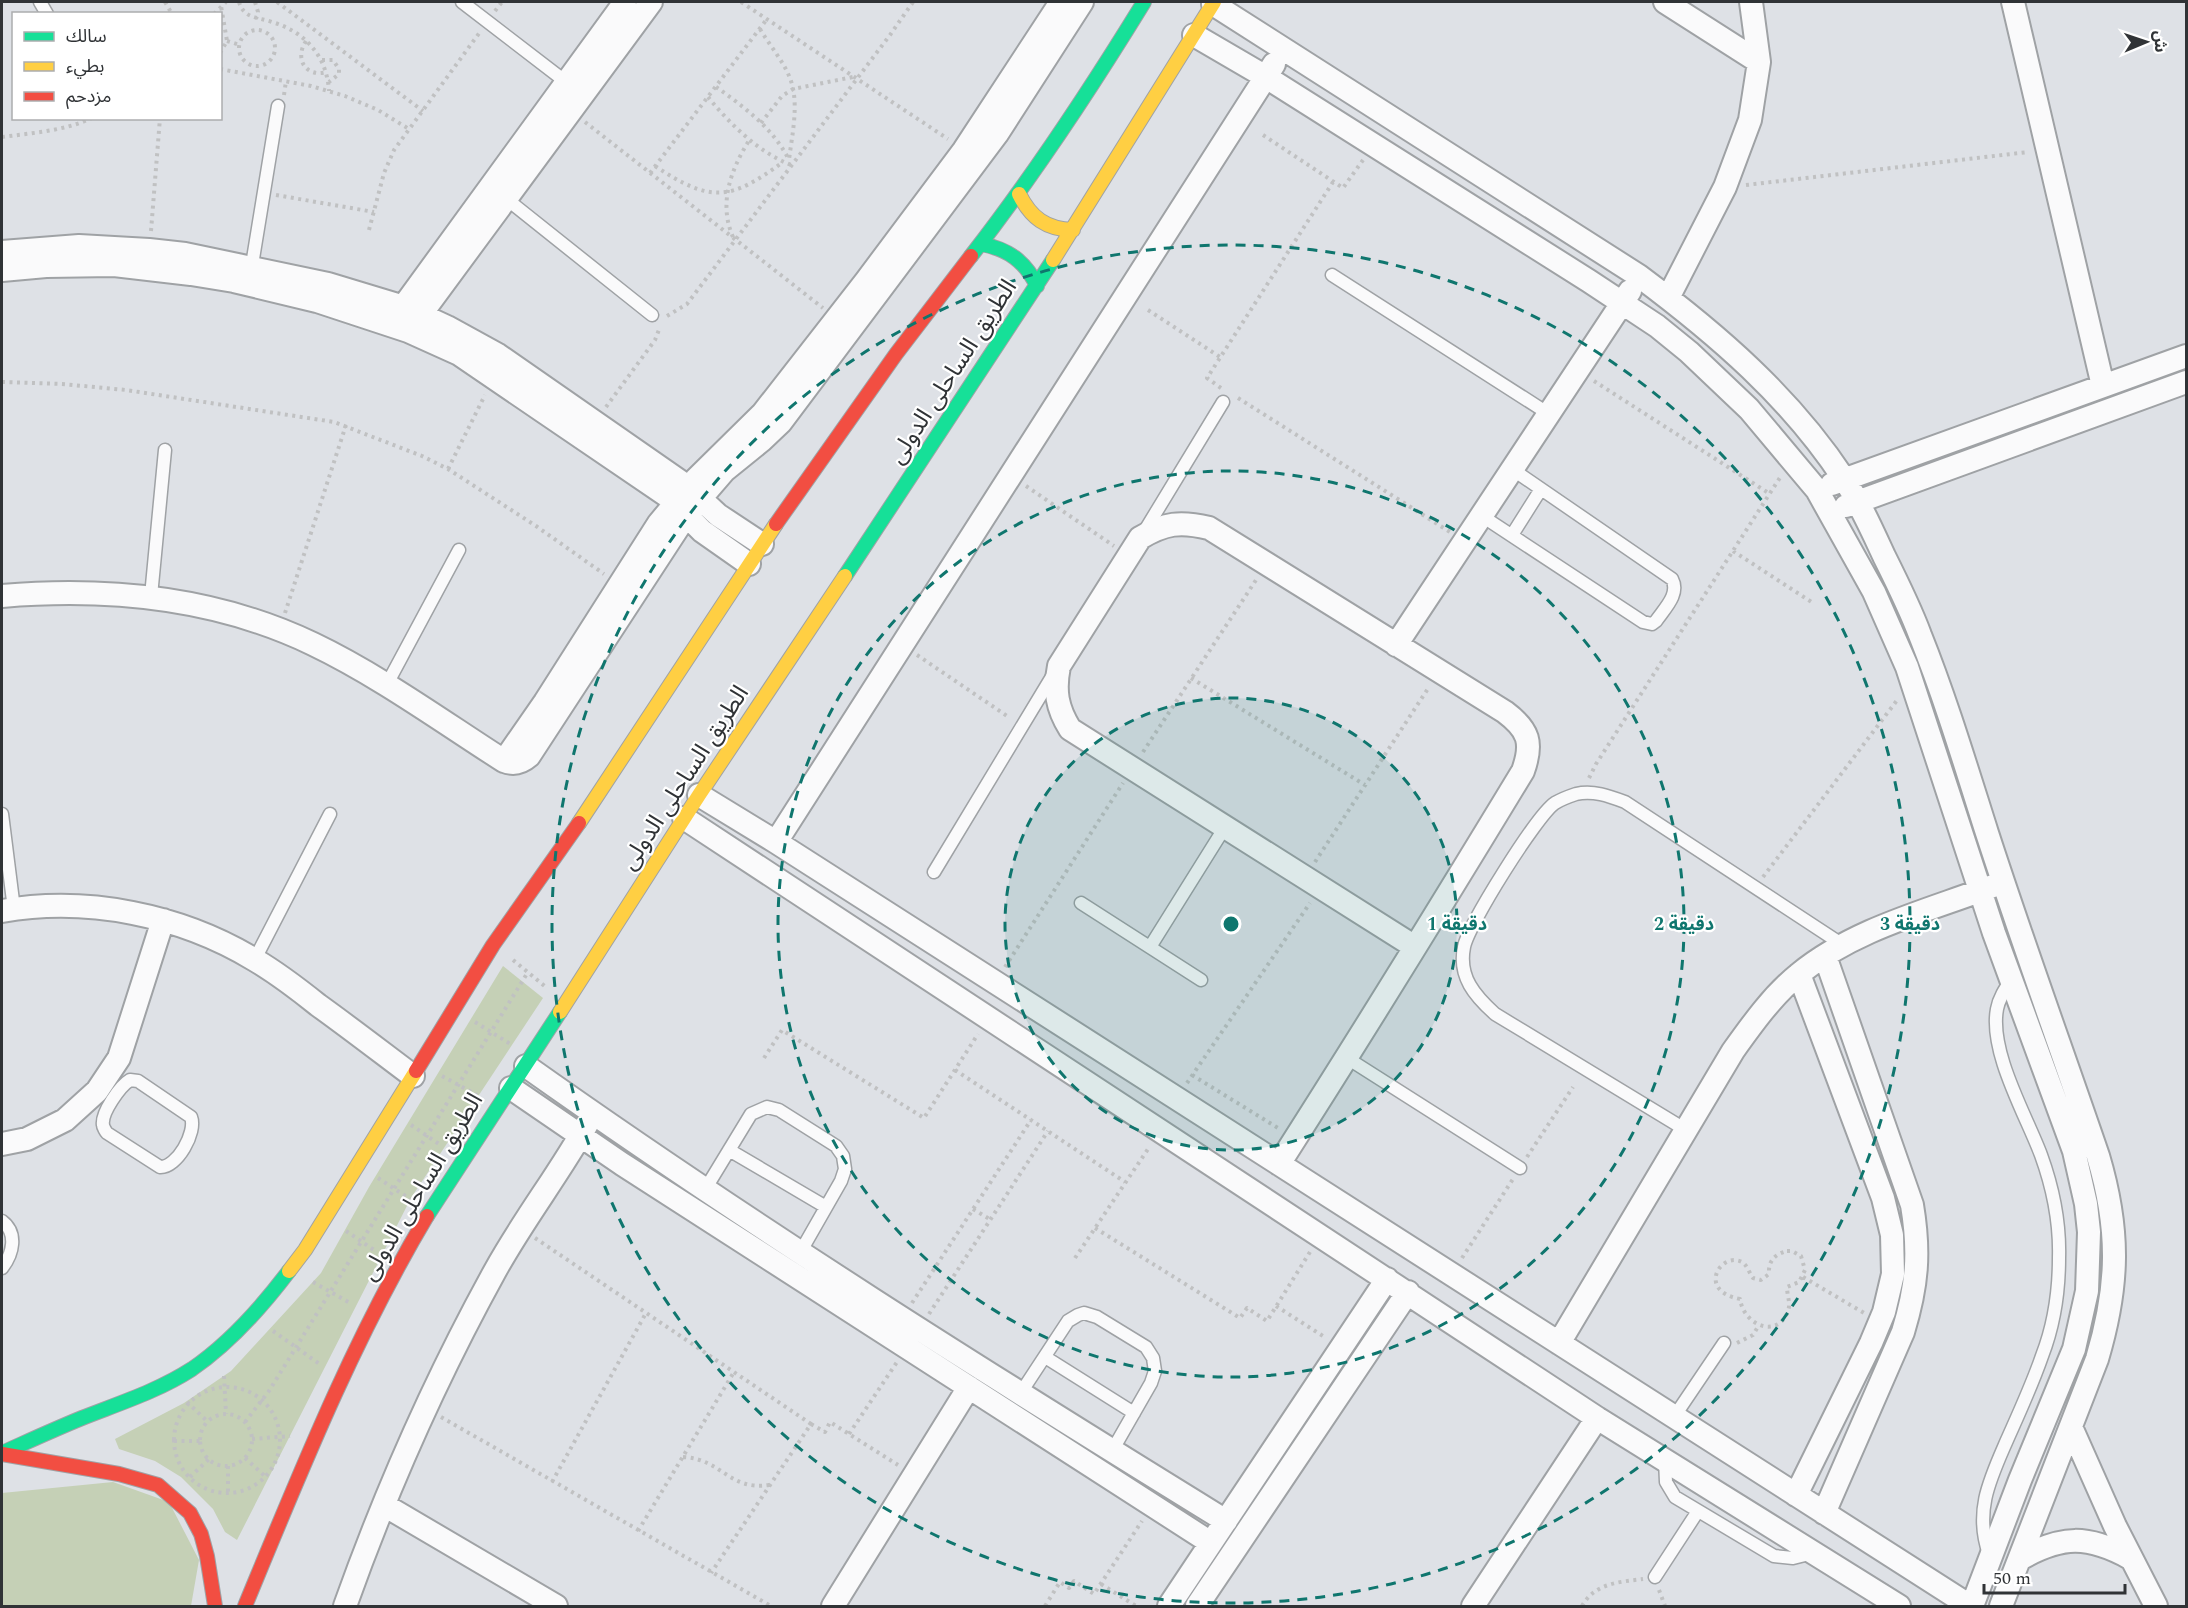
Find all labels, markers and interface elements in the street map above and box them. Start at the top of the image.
legend [12,12,222,120]
north arrow [2116,12,2176,72]
text: سالك [66,23,107,50]
text: ش [2148,30,2172,53]
text: بطيء [66,53,104,80]
text: مزدحم [66,83,111,110]
street label: الطريق الساحلى الدولى [880,272,1026,472]
street label: الطريق الساحلى الدولى [612,678,758,878]
text: 1 دقيقة [1427,911,1487,938]
text: 2 دقيقة [1654,911,1714,938]
text: 3 دقيقة [1880,911,1940,938]
centre of rings [1221,914,1241,934]
street label: الطريق الساحلى الدولى [351,1086,493,1288]
scale bar [1984,1557,2125,1595]
text: 50 m [1993,1565,2031,1592]

